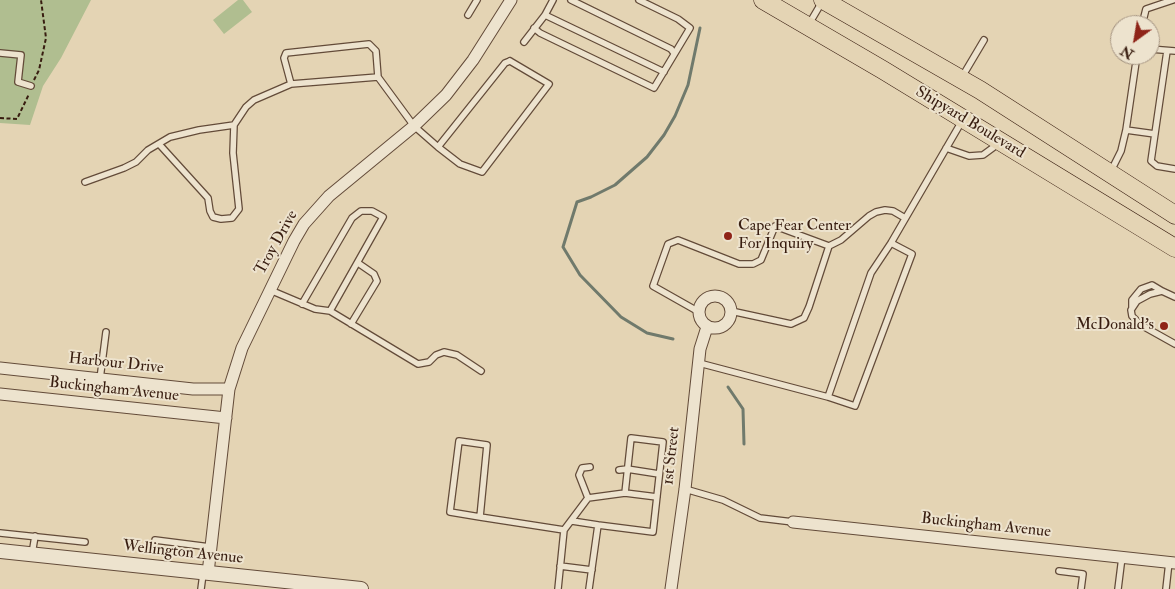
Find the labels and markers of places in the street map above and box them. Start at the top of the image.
place label: Cape Fear Center For Inquiry [738,217,851,255]
marker: Cape Fear Center For Inquiry [722,230,734,242]
place label: McDonald's [1076,316,1154,336]
marker: McDonald's [1158,320,1170,332]

